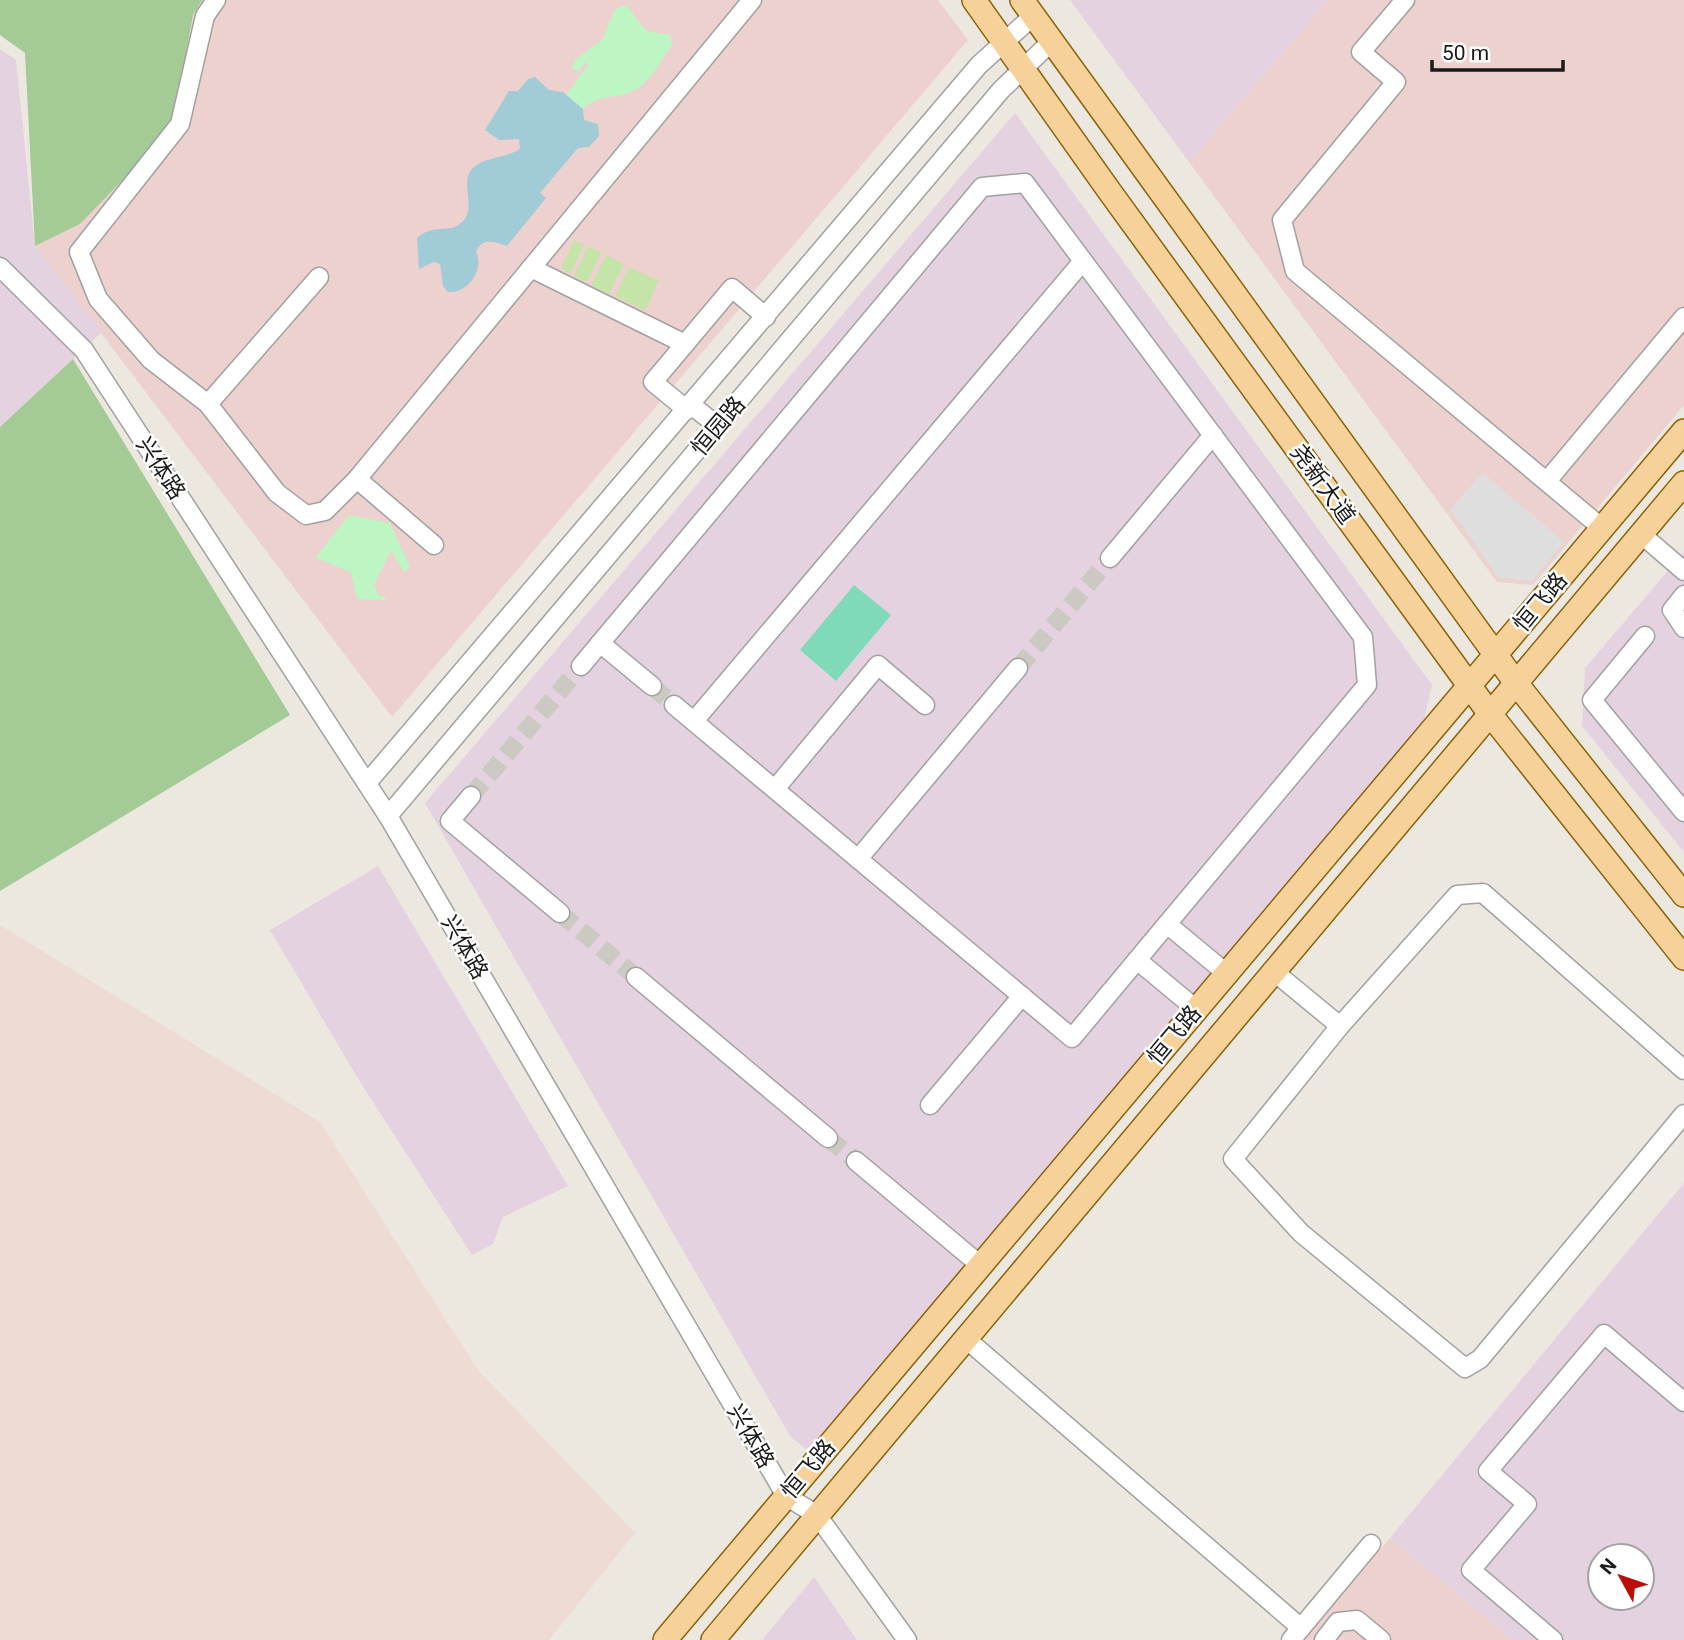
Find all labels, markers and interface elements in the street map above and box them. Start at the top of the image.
scale bar [1432,28,1563,72]
text: 50 m [1442,41,1489,65]
street label: 恒园路 [686,391,751,461]
street label: 兴体路 [130,432,191,505]
street label: 尧新大道 [1285,439,1361,529]
street label: 恒飞路 [1508,567,1573,637]
street label: 兴体路 [436,911,494,984]
street label: 恒飞路 [1142,1000,1207,1070]
street label: 兴体路 [722,1400,780,1473]
street label: 恒飞路 [776,1434,841,1504]
north arrow [1586,1542,1656,1612]
text: N [1595,1554,1621,1579]

